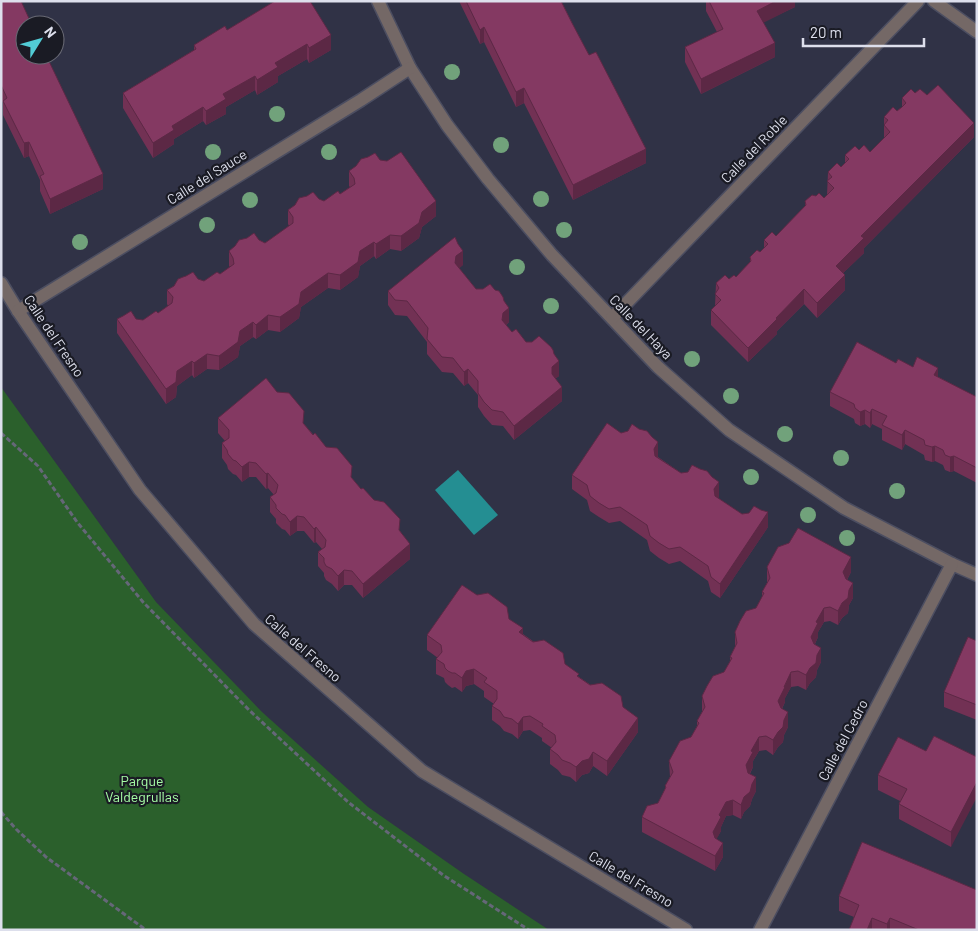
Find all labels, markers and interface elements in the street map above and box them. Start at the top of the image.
north arrow [15,15,65,65]
scale bar [803,15,924,47]
text: N [41,23,60,41]
text: 20 m [810,23,842,41]
street label: Calle del Roble [717,111,790,186]
street label: Calle del Sauce [164,145,250,208]
street label: Calle del Fresno [21,291,88,380]
street label: Calle del Haya [606,291,676,362]
street label: Calle del Fresno [262,610,345,685]
street label: Calle del Cedro [814,696,871,783]
park label: Parque Valdegrullas [105,772,179,805]
street label: Calle del Fresno [586,847,676,910]

